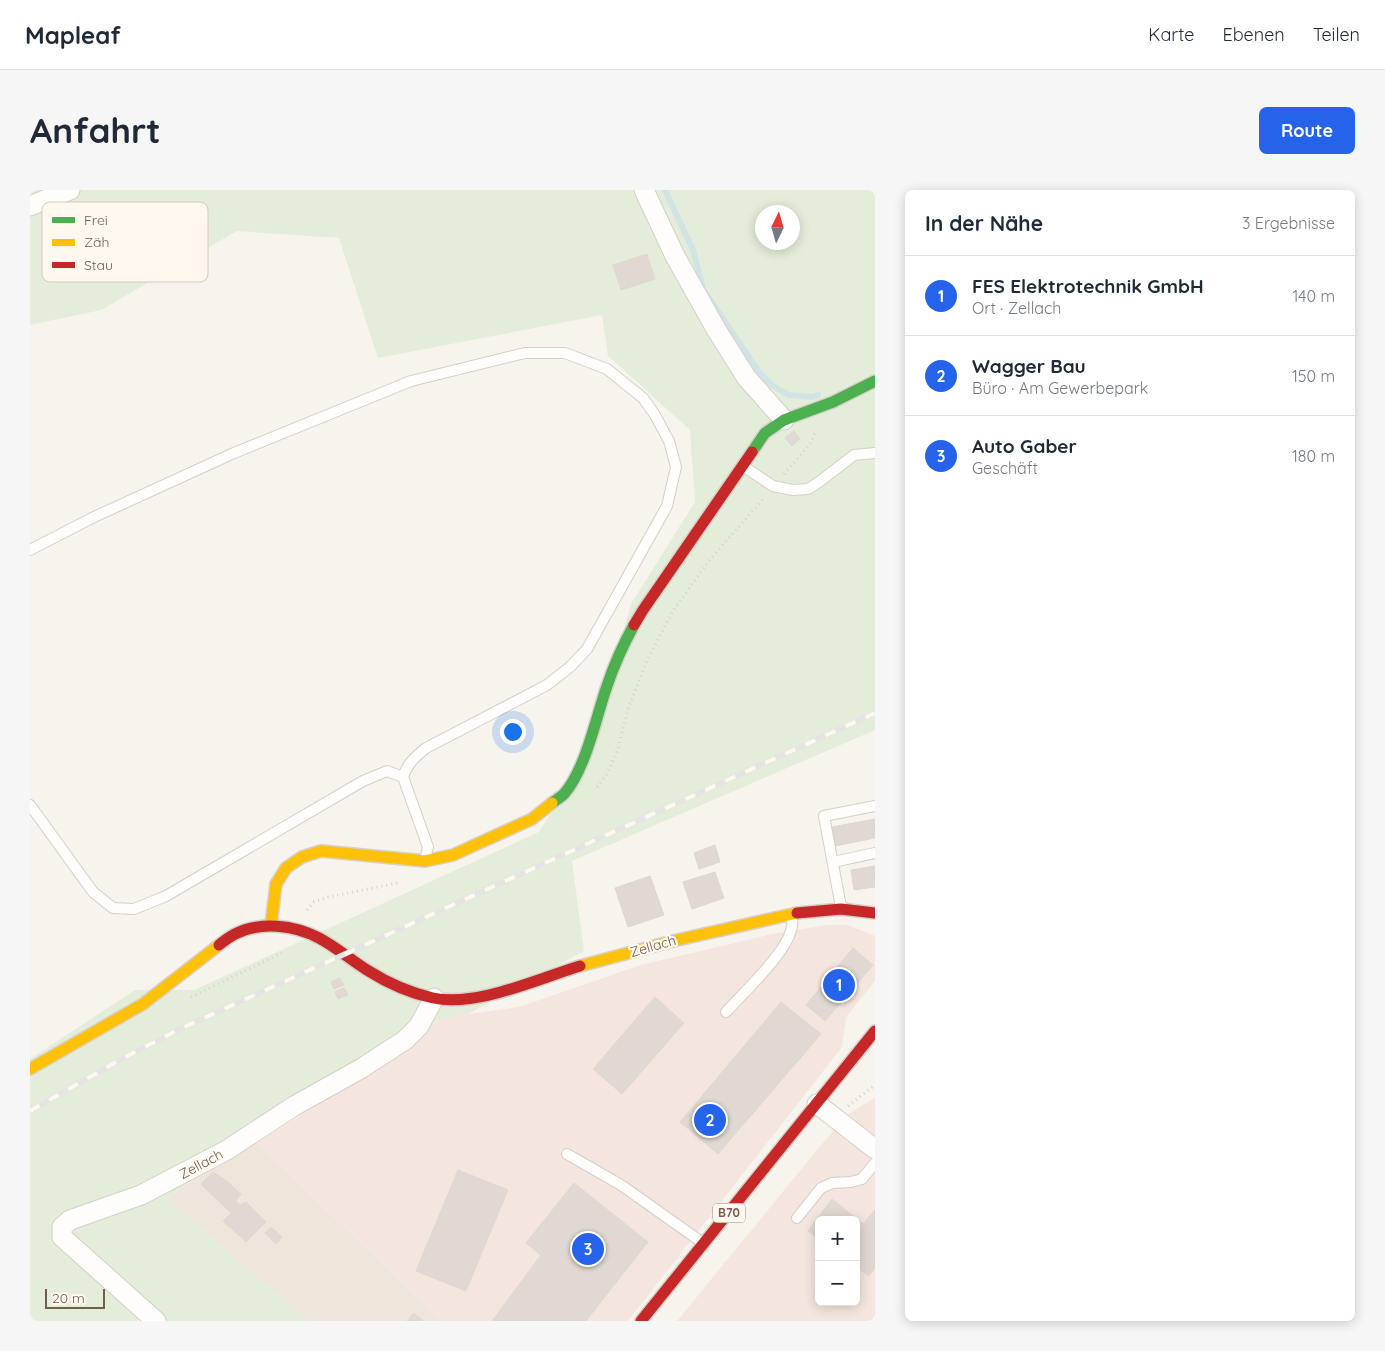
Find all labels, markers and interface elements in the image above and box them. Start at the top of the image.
text: Mapleaf [25,20,121,50]
text: Karte [1148,23,1194,46]
text: Ebenen [1222,23,1285,46]
text: Teilen [1313,23,1360,46]
button: Route [1259,107,1355,154]
text: Anfahrt [30,108,161,152]
legend [42,202,208,282]
north arrow [755,205,800,250]
text: In der Nähe [925,210,1043,236]
text: Frei [84,211,108,229]
text: 3 Ergebnisse [1242,213,1335,233]
text: Zäh [84,233,109,251]
text: Stau [84,256,113,274]
text: FES Elektrotechnik GmbH [972,274,1204,298]
text: 1 [938,286,944,306]
text: 140 m [1292,286,1335,306]
text: Ort · Zellach [972,298,1061,318]
text: Wagger Bau [972,354,1086,378]
text: 2 [936,366,946,386]
text: 150 m [1292,366,1335,386]
text: Büro · Am Gewerbepark [972,378,1148,398]
text: Auto Gaber [972,434,1077,458]
text: 3 [937,446,945,466]
text: 180 m [1292,446,1335,466]
text: Geschäft [972,458,1038,478]
your location [500,719,526,745]
street label: Zellach [628,931,678,961]
pin: 1 [823,966,855,1004]
pin: 2 [694,1101,726,1139]
street label: Zellach [176,1145,226,1183]
road number: B70 [713,1204,745,1222]
map controls [815,1216,860,1306]
button: + [815,1216,860,1261]
pin: 3 [572,1230,604,1268]
button: − [815,1261,860,1306]
scale bar [45,1286,105,1309]
text: 20 m [52,1289,85,1307]

